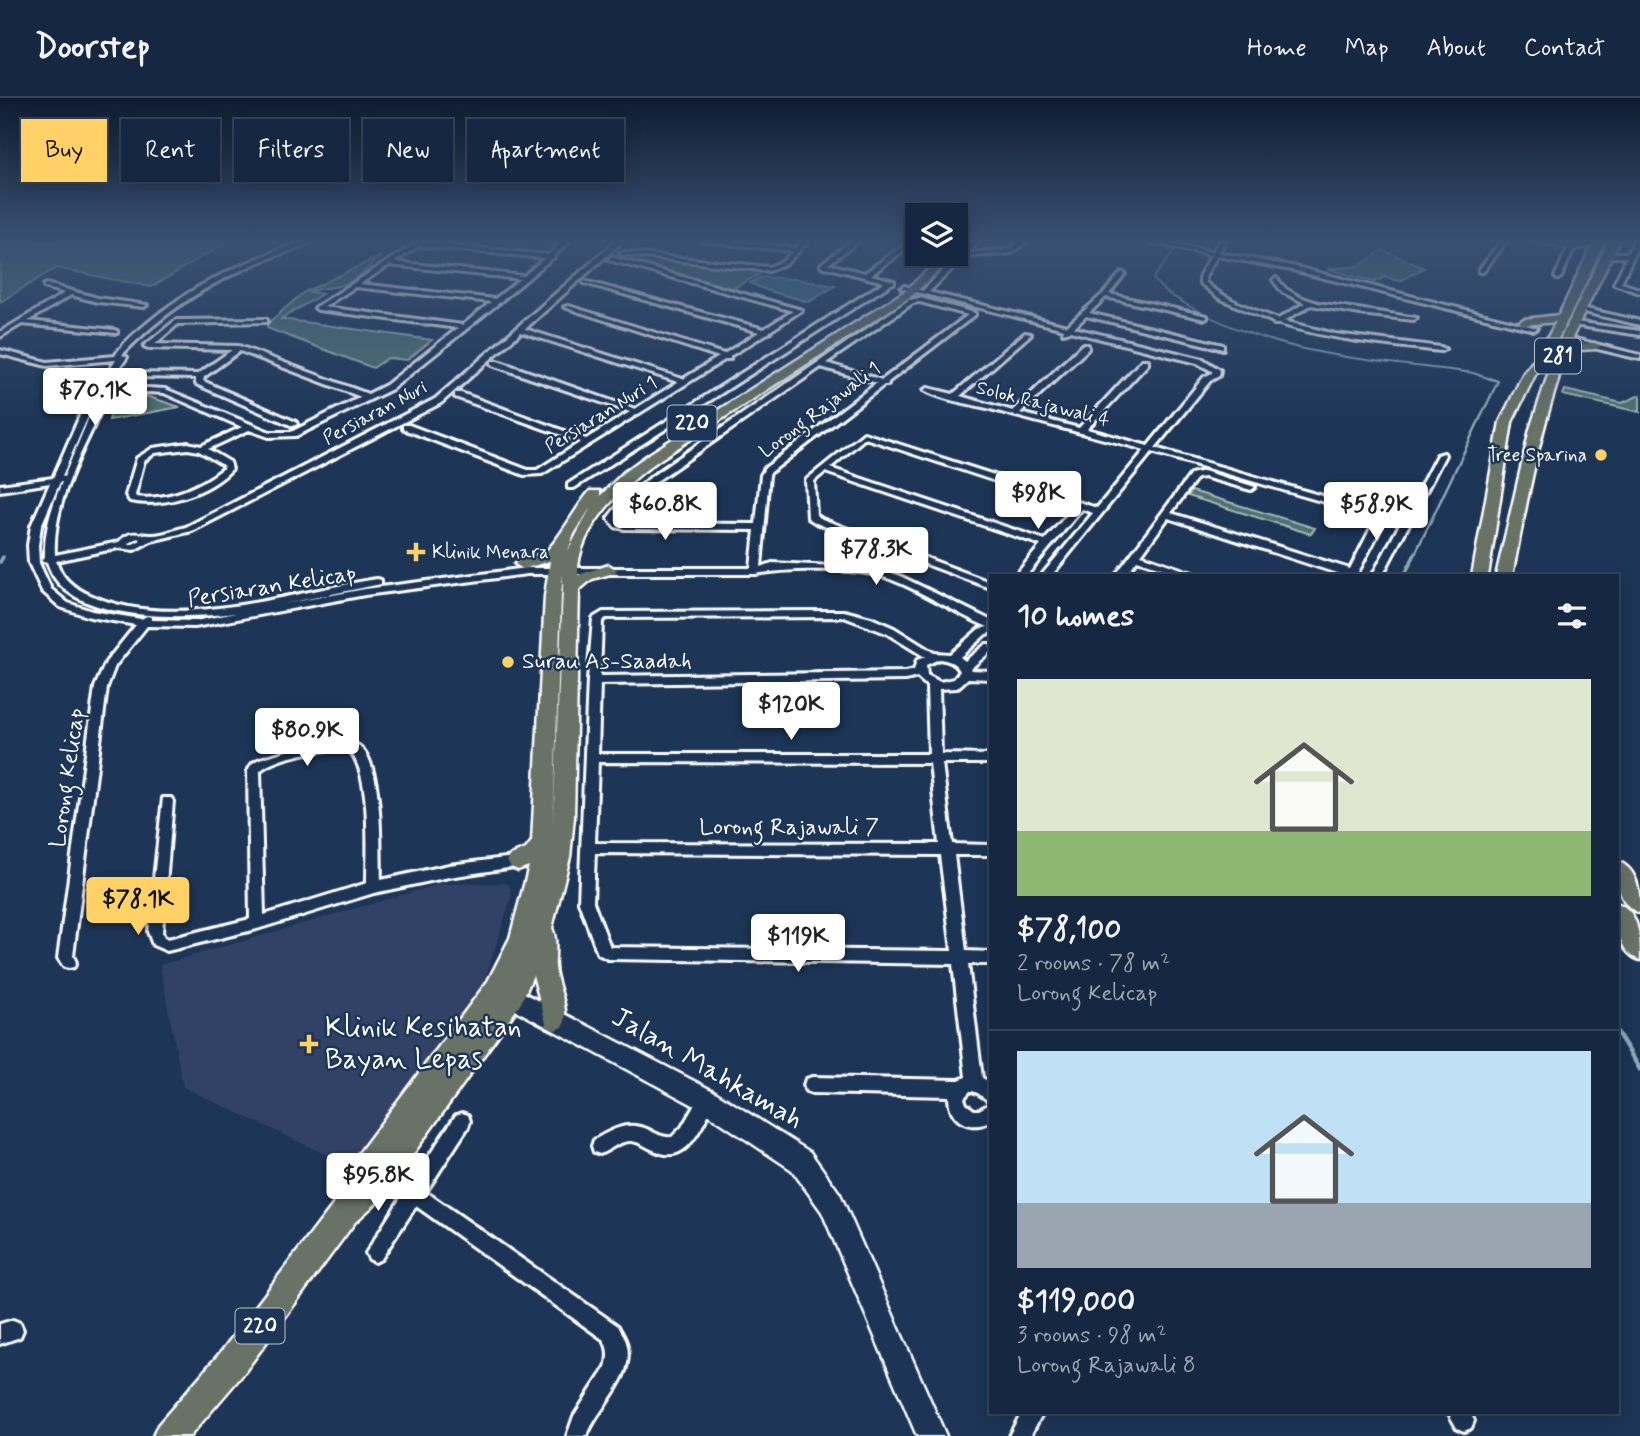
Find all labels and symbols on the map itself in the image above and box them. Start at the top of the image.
road number: 281 [1535,338,1581,374]
street label: Lorong Rajawali 1 [754,356,887,466]
pin: $70.1K [38,368,152,428]
street label: Persiaran Nuri 1 [540,371,662,459]
street label: Persiaran Nuri [319,375,431,451]
street label: Solok Rajawali 4 [973,375,1112,434]
road number: 220 [668,406,716,440]
place label: Tree Sparina [1487,443,1587,468]
marker: Tree Sparina [1593,447,1609,463]
pin: $98K [997,472,1079,531]
pin: $60.8K [608,482,722,542]
pin: $58.9K [1319,482,1433,542]
pin: $78.3K [819,528,933,587]
place label: Klinik Menara [432,540,549,565]
marker: Klinik Menara [406,542,426,562]
street label: Persiaran Kelicap [186,559,358,615]
place label: Surau As-Saadah [522,647,692,677]
marker: Surau As-Saadah [500,654,516,670]
pin: $120K [742,682,840,742]
street label: Lorong Kelicap [43,706,95,850]
pin: $80.9K [250,708,364,768]
street label: Lorong Rajawali 7 [699,813,879,845]
pin: $78.1K [81,878,195,937]
pin: $119K [749,914,847,974]
street label: Jalan Mahkamah [604,999,810,1139]
place label: Klinik Kesihatan Bayan Lepas [325,1010,522,1079]
marker: Klinik Kesihatan Bayan Lepas [299,1034,319,1054]
pin: $95.8K [321,1154,435,1213]
road number: 220 [236,1308,284,1344]

